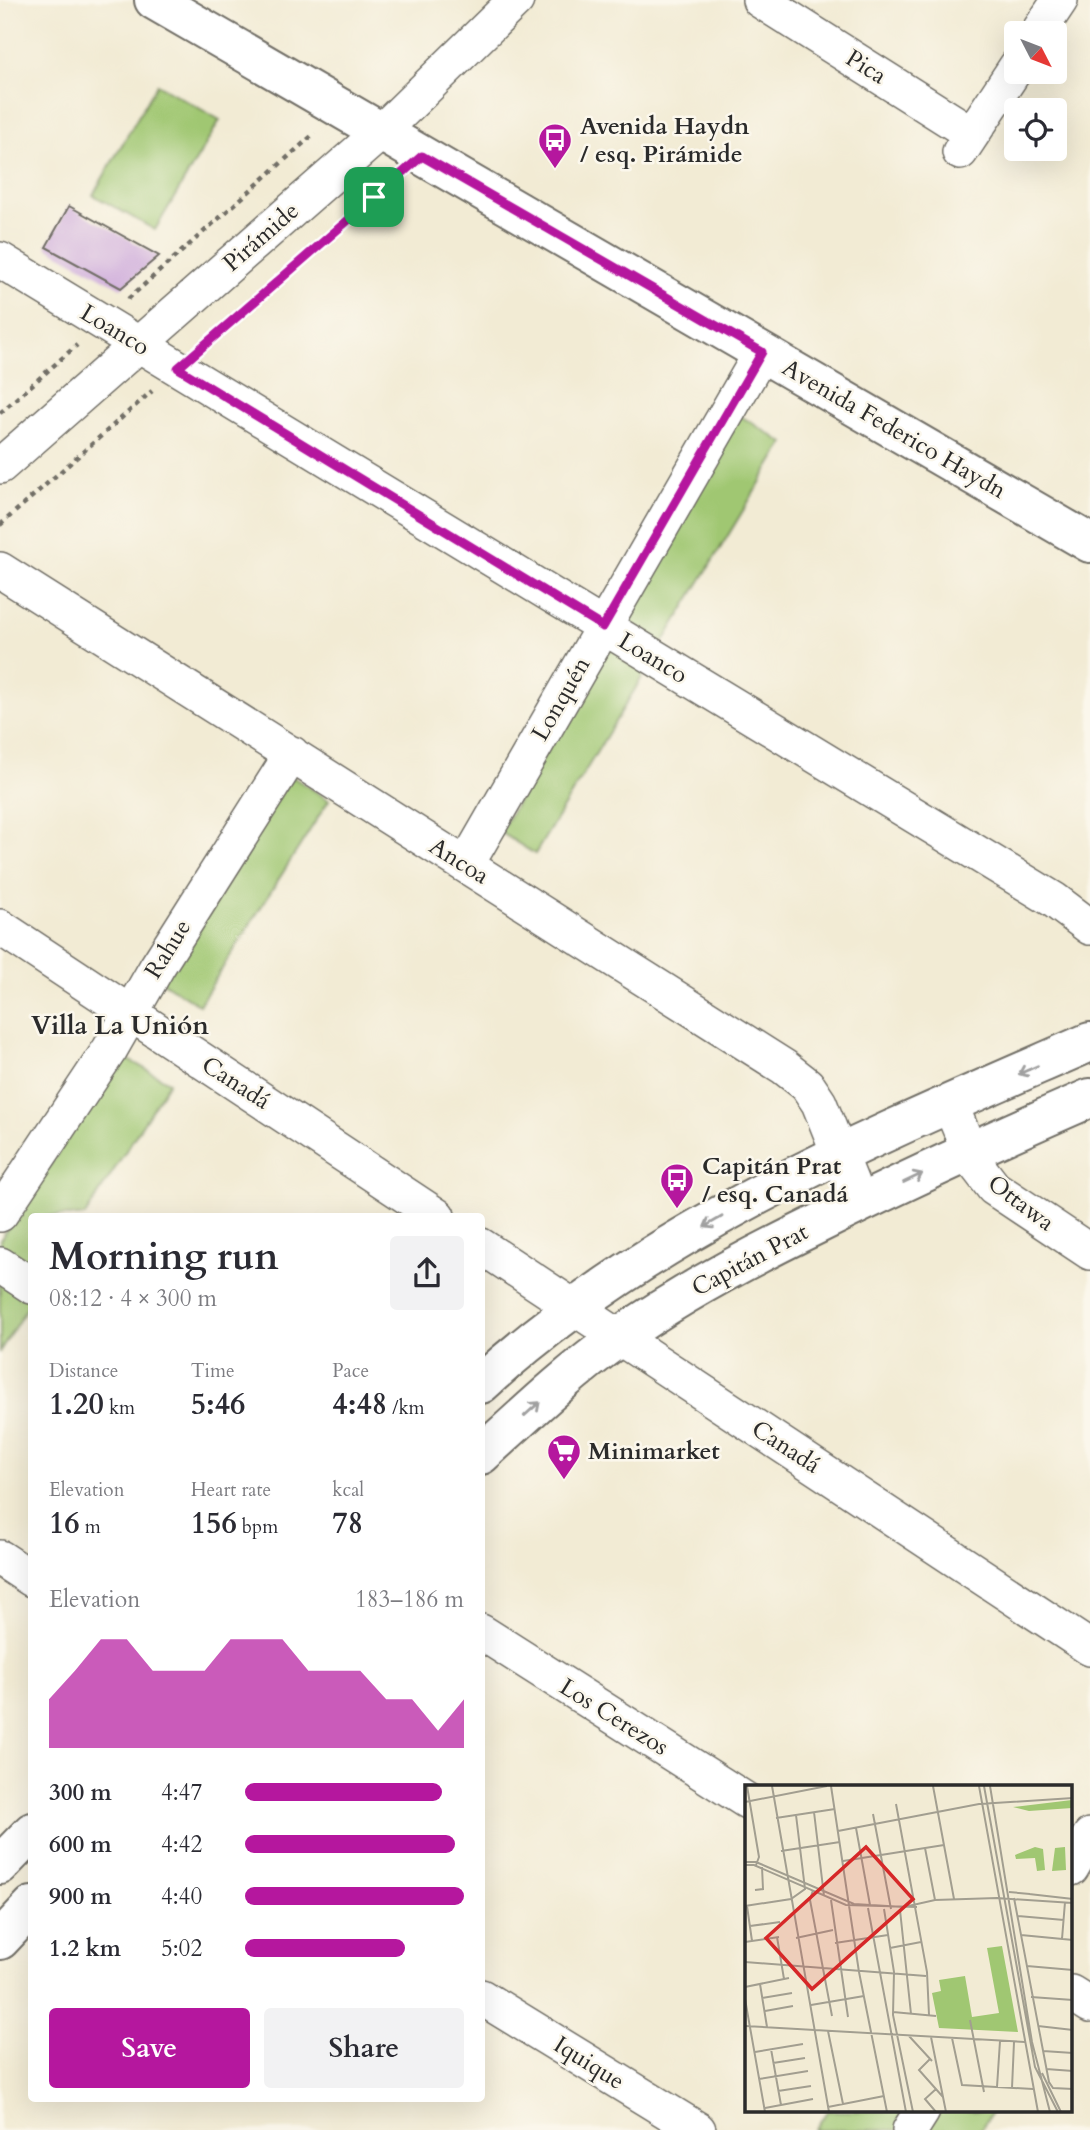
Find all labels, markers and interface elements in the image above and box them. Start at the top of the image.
north arrow [1004,21,1068,84]
map controls [1004,21,1067,161]
street label: Pica [839,42,893,93]
button: locate [1004,98,1067,161]
place label: Avenida Haydn / esq. Pirámide [580,110,750,171]
bus stop icon: Avenida Haydn / esq. Pirámide [536,121,574,170]
pin [344,167,404,227]
icon: arrive [355,178,393,216]
street label: Pirámide [216,195,306,279]
street label: Loanco [74,296,156,364]
street label: Avenida Federico Haydn [776,351,1012,507]
street label: Loanco [612,624,694,692]
street label: Lonquén [524,651,598,747]
street label: Ancoa [423,830,496,893]
street label: Rahue [137,913,199,985]
district label: Villa La Unión [31,1008,209,1043]
street label: Canadá [195,1048,277,1118]
one-way arrow [1017,1064,1039,1077]
place label: Capitán Prat / esq. Canadá [702,1150,848,1211]
bus stop icon: Capitán Prat / esq. Canadá [658,1161,696,1210]
street label: Ottawa [981,1167,1062,1239]
one-way arrow [902,1170,923,1184]
street label: Capitán Prat [686,1215,814,1304]
one-way arrow [703,1215,723,1229]
text: Morning run [49,1231,279,1283]
button: share [390,1236,464,1310]
text: 08:12 · 4 × 300 m [49,1283,217,1314]
text: Distance [49,1358,118,1384]
text: Time [191,1358,235,1384]
text: Pace [332,1358,369,1384]
text: 1.20 [49,1384,104,1425]
text: 5:46 [191,1384,245,1425]
text: 4:48 [332,1384,387,1425]
text: km [104,1395,135,1421]
text: /km [387,1395,425,1421]
one-way arrow [523,1401,541,1417]
street label: Canadá [745,1412,827,1482]
supermarket icon: Minimarket [545,1432,583,1481]
place label: Minimarket [588,1435,720,1468]
text: Elevation [49,1477,124,1503]
text: Heart rate [191,1477,271,1503]
text: kcal [332,1477,364,1503]
text: 16 [49,1503,80,1544]
text: 156 [191,1503,237,1544]
text: 78 [332,1503,363,1544]
text: m [80,1514,101,1540]
text: bpm [237,1514,278,1540]
text: Elevation [49,1584,140,1615]
text: 183–186 m [355,1584,464,1615]
street label: Los Cerezos [553,1671,675,1763]
text: 300 m [49,1777,112,1808]
text: 4:47 [161,1777,202,1808]
inset map [745,1785,1072,2112]
text: 600 m [49,1829,112,1860]
text: 4:42 [161,1829,202,1860]
text: 900 m [49,1881,112,1912]
text: 4:40 [161,1881,202,1912]
text: 1.2 km [49,1933,121,1964]
text: 5:02 [161,1933,202,1964]
button: Save [49,2008,250,2088]
button: Share [264,2008,464,2088]
street label: Iquique [547,2028,631,2098]

